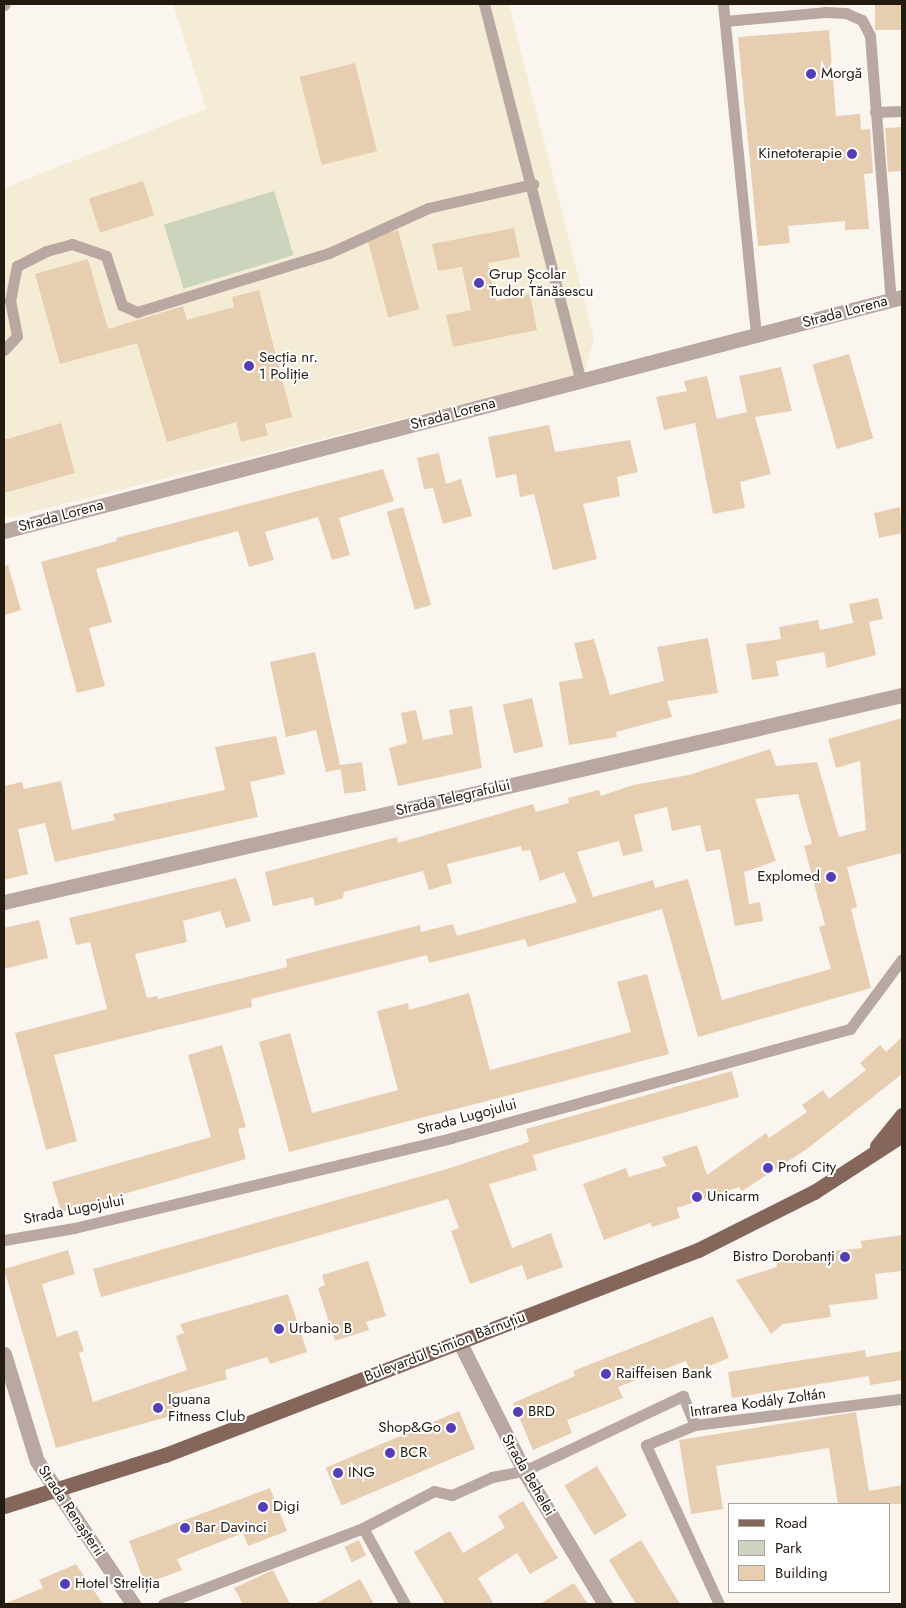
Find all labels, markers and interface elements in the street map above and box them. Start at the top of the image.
place label: Morgă [821,65,862,83]
marker: Morgă [805,68,817,80]
place label: Kinetoterapie [758,145,842,163]
marker: Kinetoterapie [846,148,858,160]
place label: Grup Școlar Tudor Tănăsescu [489,265,593,300]
marker: Grup Școlar Tudor Tănăsescu [473,277,485,289]
street label: Strada Lorena [801,292,889,332]
place label: Secția nr. 1 Poliție [259,348,318,383]
marker: Secția nr. 1 Poliție [243,360,255,372]
street label: Strada Lorena [409,394,497,434]
street label: Strada Lorena [17,496,105,536]
street label: Strada Telegrafului [394,776,512,820]
place label: Explomed [757,868,820,886]
marker: Explomed [824,870,838,884]
street label: Strada Lugojului [415,1095,519,1139]
place label: Profi City [778,1159,836,1177]
marker: Profi City [762,1162,774,1174]
place label: Unicarm [707,1188,759,1206]
street label: Strada Lugojului [22,1191,126,1229]
marker: Unicarm [691,1191,703,1203]
place label: Bistro Dorobanți [733,1248,835,1266]
marker: Bistro Dorobanți [839,1251,851,1263]
street label: Bulevardul Simion Bărnuțiu [362,1308,528,1386]
place label: Urbanio B [289,1320,352,1338]
marker: Urbanio B [273,1323,285,1335]
place label: Raiffeisen Bank [616,1365,712,1383]
marker: Raiffeisen Bank [600,1368,612,1380]
street label: Intrarea Kodály Zoltán [689,1385,827,1421]
place label: Iguana Fitness Club [168,1390,245,1425]
marker: Iguana Fitness Club [152,1402,164,1414]
place label: BRD [528,1403,555,1421]
marker: BRD [512,1406,524,1418]
place label: Shop&Go [378,1419,441,1437]
marker: Shop&Go [445,1422,457,1434]
street label: Strada Behelei [497,1431,559,1519]
place label: BCR [400,1444,427,1462]
marker: BCR [384,1447,396,1459]
street label: Strada Renașterii [34,1462,108,1560]
place label: ING [348,1464,375,1482]
marker: ING [332,1467,344,1479]
place label: Digi [273,1498,300,1516]
marker: Digi [257,1501,269,1513]
legend [728,1503,891,1593]
text: Road [775,1512,807,1534]
place label: Bar Davinci [195,1519,267,1537]
marker: Bar Davinci [179,1522,191,1534]
text: Park [775,1537,802,1559]
text: Building [775,1562,827,1584]
place label: Hotel Streliția [75,1575,160,1593]
marker: Hotel Streliția [59,1578,71,1590]

